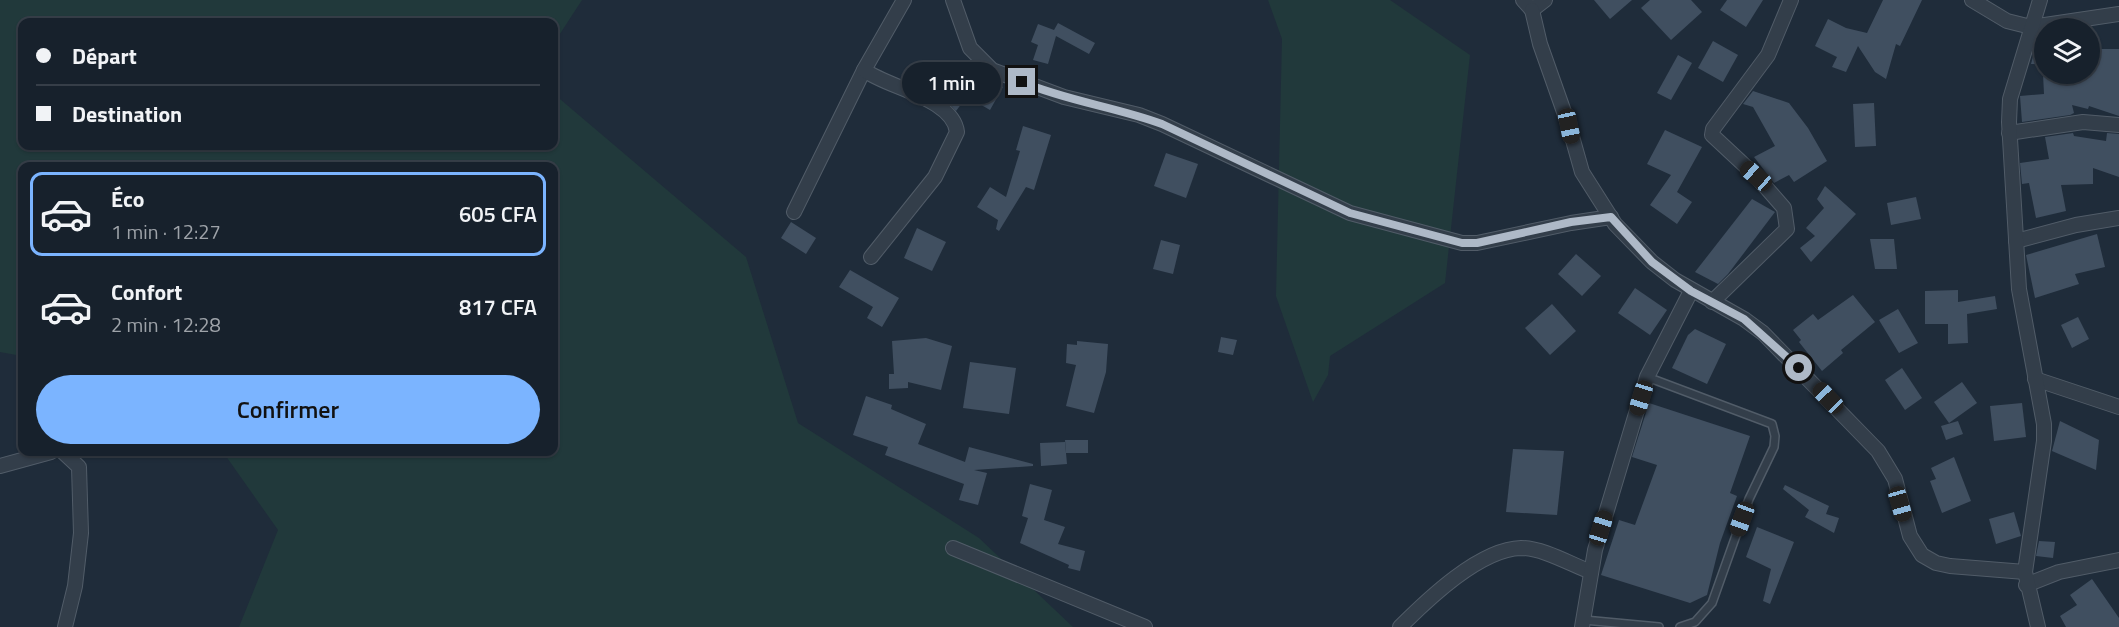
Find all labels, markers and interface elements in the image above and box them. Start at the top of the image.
map controls [2034,18,2100,84]
button: layers [2034,18,2100,84]
text: Départ [72,39,137,73]
callout: 1 min [902,61,1001,103]
text: 1 min [927,67,976,98]
route end [1008,68,1035,95]
text: Destination [72,97,182,131]
car [1556,107,1582,145]
car [1737,157,1775,195]
text: Éco [111,182,144,216]
icon: car [39,187,93,241]
text: 605 CFA [459,197,537,231]
text: 1 min · 12:27 [111,216,221,247]
text: Confort [111,275,182,309]
icon: car [39,280,93,334]
text: 817 CFA [459,290,537,324]
text: 2 min · 12:28 [111,309,221,340]
route start [1785,354,1812,381]
button: Confirmer [36,375,540,444]
car [1627,378,1655,418]
car [1809,379,1847,417]
car [1886,484,1914,524]
car [1727,499,1757,539]
car [1587,508,1615,548]

